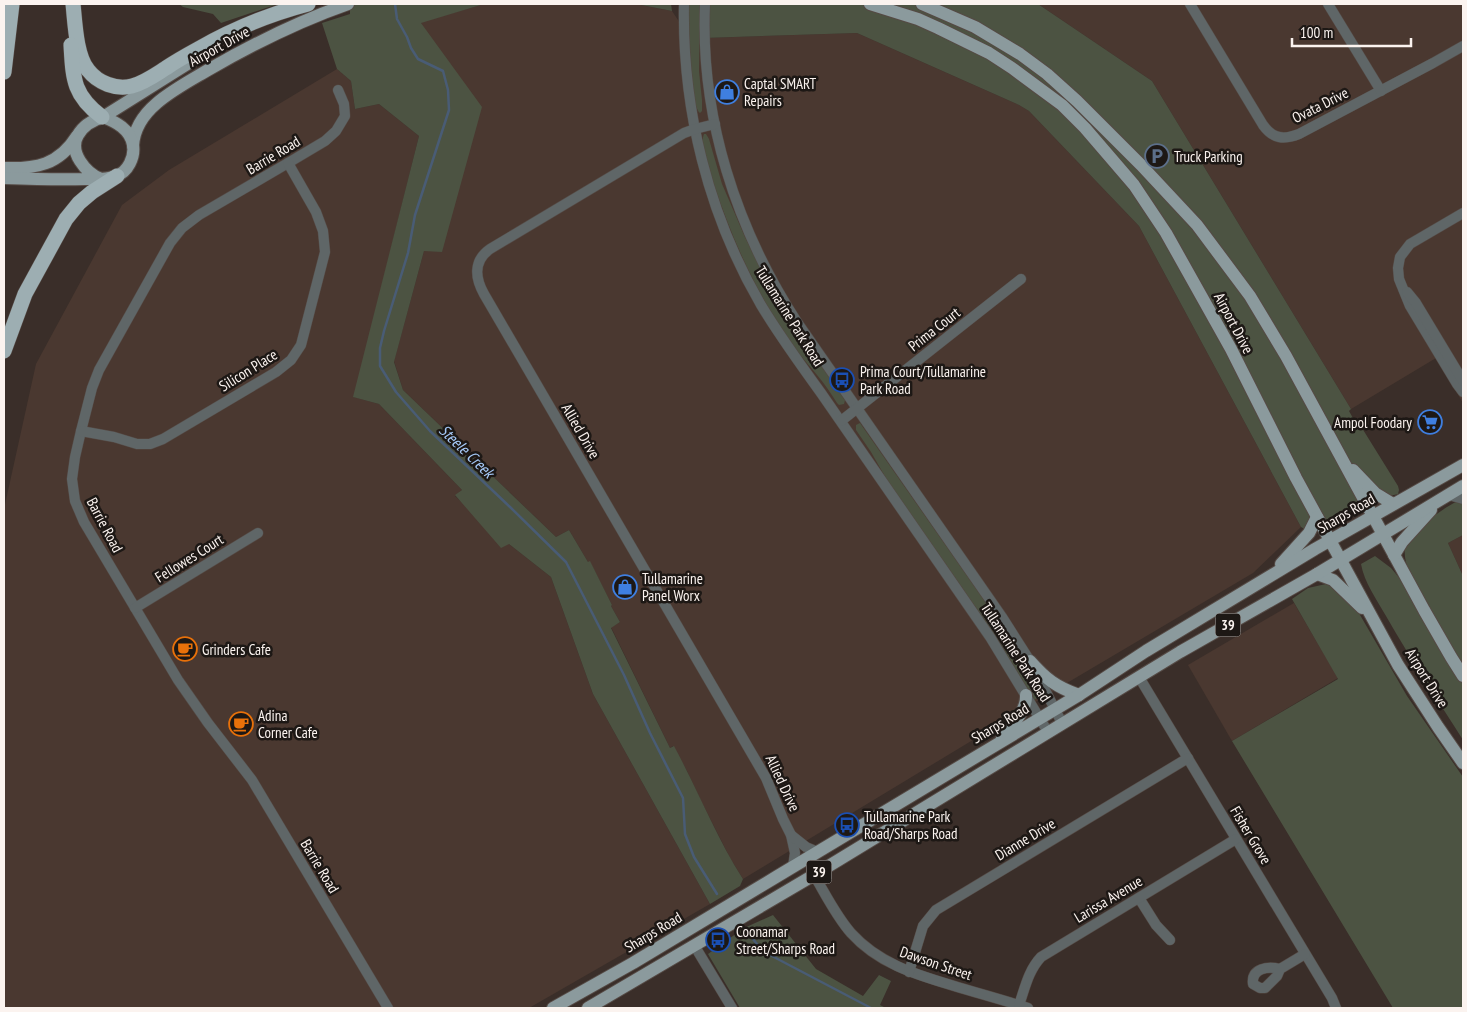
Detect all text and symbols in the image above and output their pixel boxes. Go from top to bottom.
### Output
scale bar [1292,15,1411,47]
street label: Airport Drive [185,22,253,70]
text: 100 m [1300,23,1333,42]
place label: Captal SMART Repairs [744,74,817,110]
shop icon: Captal SMART Repairs [714,79,740,105]
street label: Ovata Drive [1289,83,1351,127]
street label: Barrie Road [243,132,303,178]
parking icon: Truck Parking [1144,143,1170,169]
place label: Truck Parking [1174,147,1243,166]
street label: Tullamarine Park Road [752,262,828,370]
street label: Airport Drive [1210,289,1258,357]
street label: Prima Court [904,303,964,355]
street label: Silicon Place [215,345,281,395]
place label: Prima Court/Tullamarine Park Road [860,362,986,398]
bus stop icon: Prima Court/Tullamarine Park Road [829,367,855,393]
street label: Allied Drive [558,400,604,462]
supermarket icon: Ampol Foodary [1417,409,1443,435]
place label: Ampol Foodary [1334,413,1412,432]
water label: Steele Creek [435,420,500,483]
street label: Sharps Road [1314,489,1378,537]
street label: Barrie Road [83,494,127,556]
street label: Fellowes Court [151,530,227,586]
place label: Tullamarine Panel Worx [642,569,703,605]
shop icon: Tullamarine Panel Worx [612,574,638,600]
street label: Tullamarine Park Road [977,599,1055,705]
road number: 39 [1216,614,1240,636]
cafe icon: Grinders Cafe [172,636,198,662]
place label: Grinders Cafe [202,640,271,659]
street label: Airport Drive [1401,645,1453,711]
street label: Sharps Road [968,699,1032,747]
place label: Adina Corner Cafe [258,706,318,742]
cafe icon: Adina Corner Cafe [228,711,254,737]
street label: Allied Drive [762,752,804,814]
street label: Fisher Grove [1226,802,1276,868]
place label: Tullamarine Park Road/Sharps Road [864,807,958,843]
bus stop icon: Tullamarine Park Road/Sharps Road [834,812,860,838]
street label: Dianne Drive [991,814,1059,864]
street label: Barrie Road [297,836,343,896]
road number: 39 [806,860,832,884]
street label: Larissa Avenue [1070,871,1146,927]
street label: Sharps Road [621,908,685,956]
place label: Coonamar Street/Sharps Road [736,922,835,958]
bus stop icon: Coonamar Street/Sharps Road [705,927,731,953]
street label: Dawson Street [897,942,975,984]

